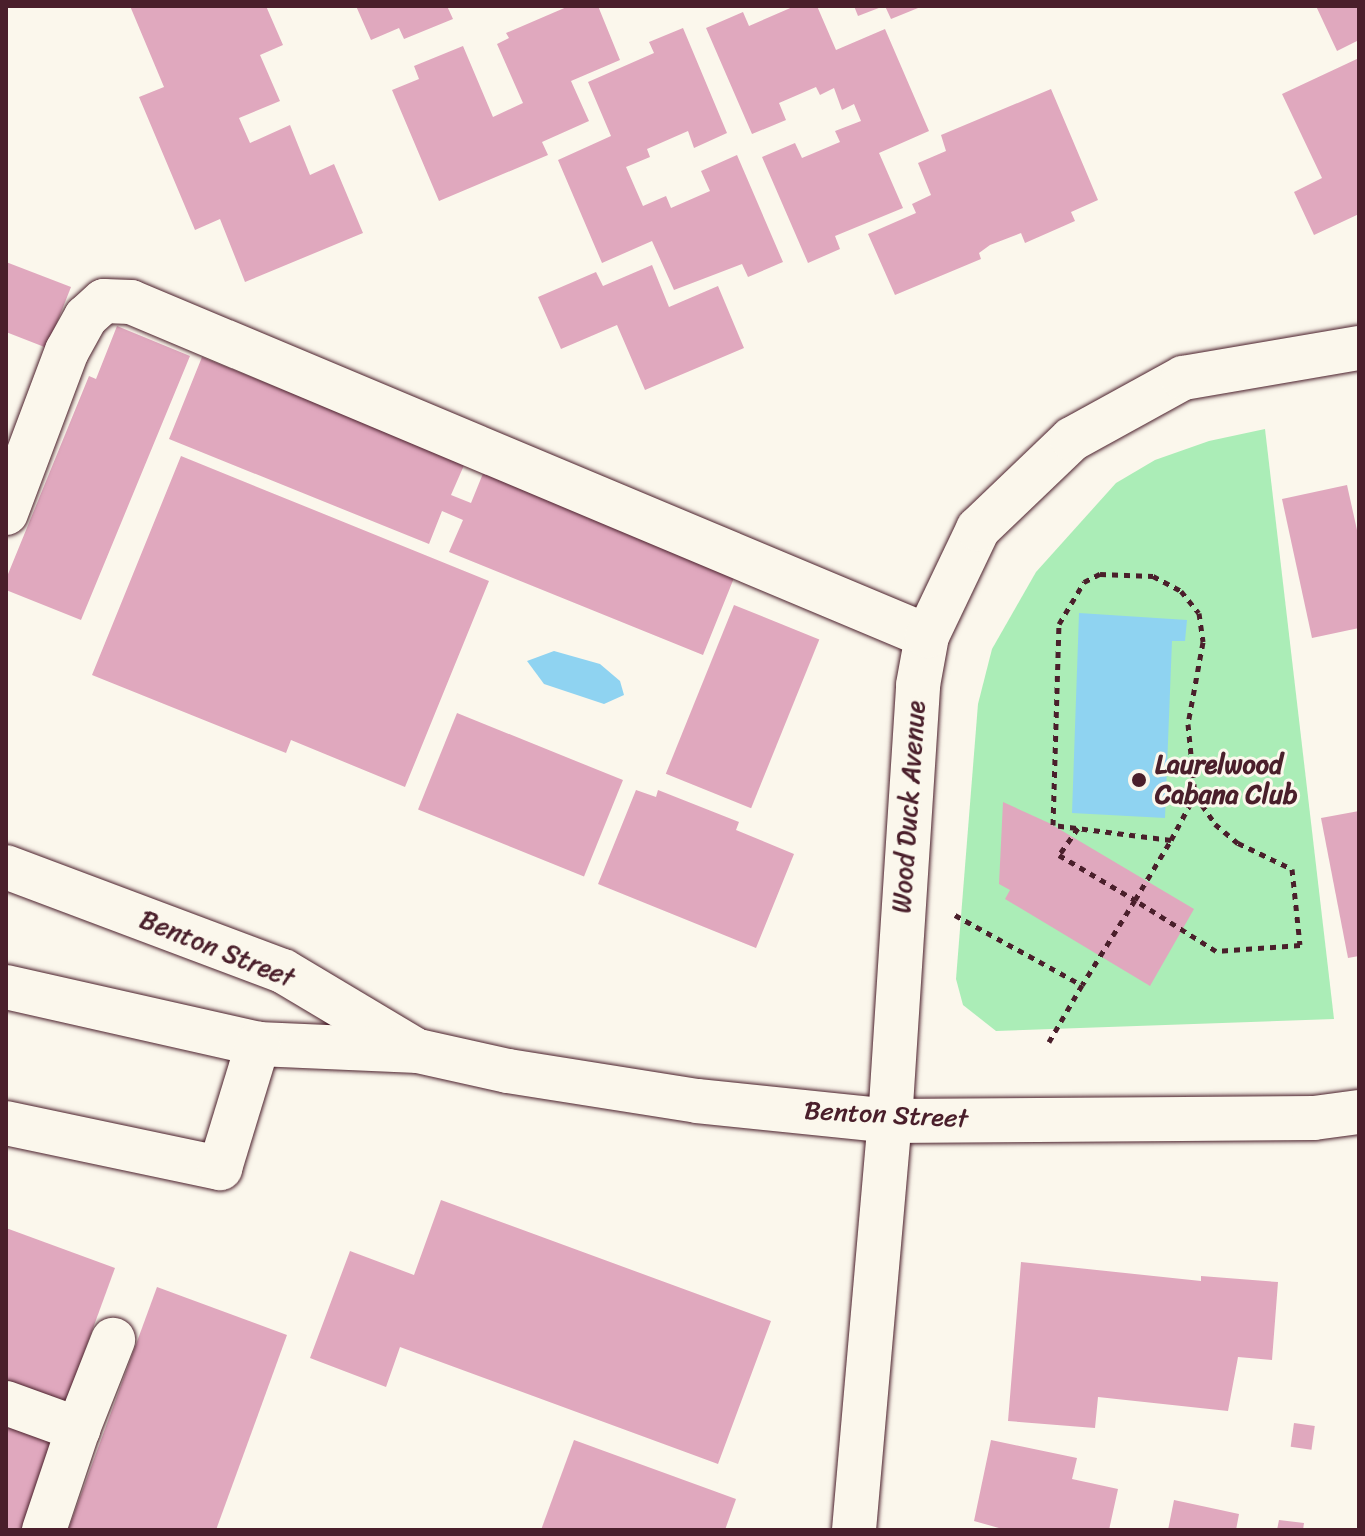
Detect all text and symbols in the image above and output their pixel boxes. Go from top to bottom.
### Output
street label: Wood Duck Avenue [886,700,932,914]
place label: Laurelwood Cabana Club [1155,749,1297,810]
marker: Laurelwood Cabana Club [1130,771,1148,789]
street label: Benton Street [135,904,299,994]
street label: Benton Street [803,1095,969,1135]

